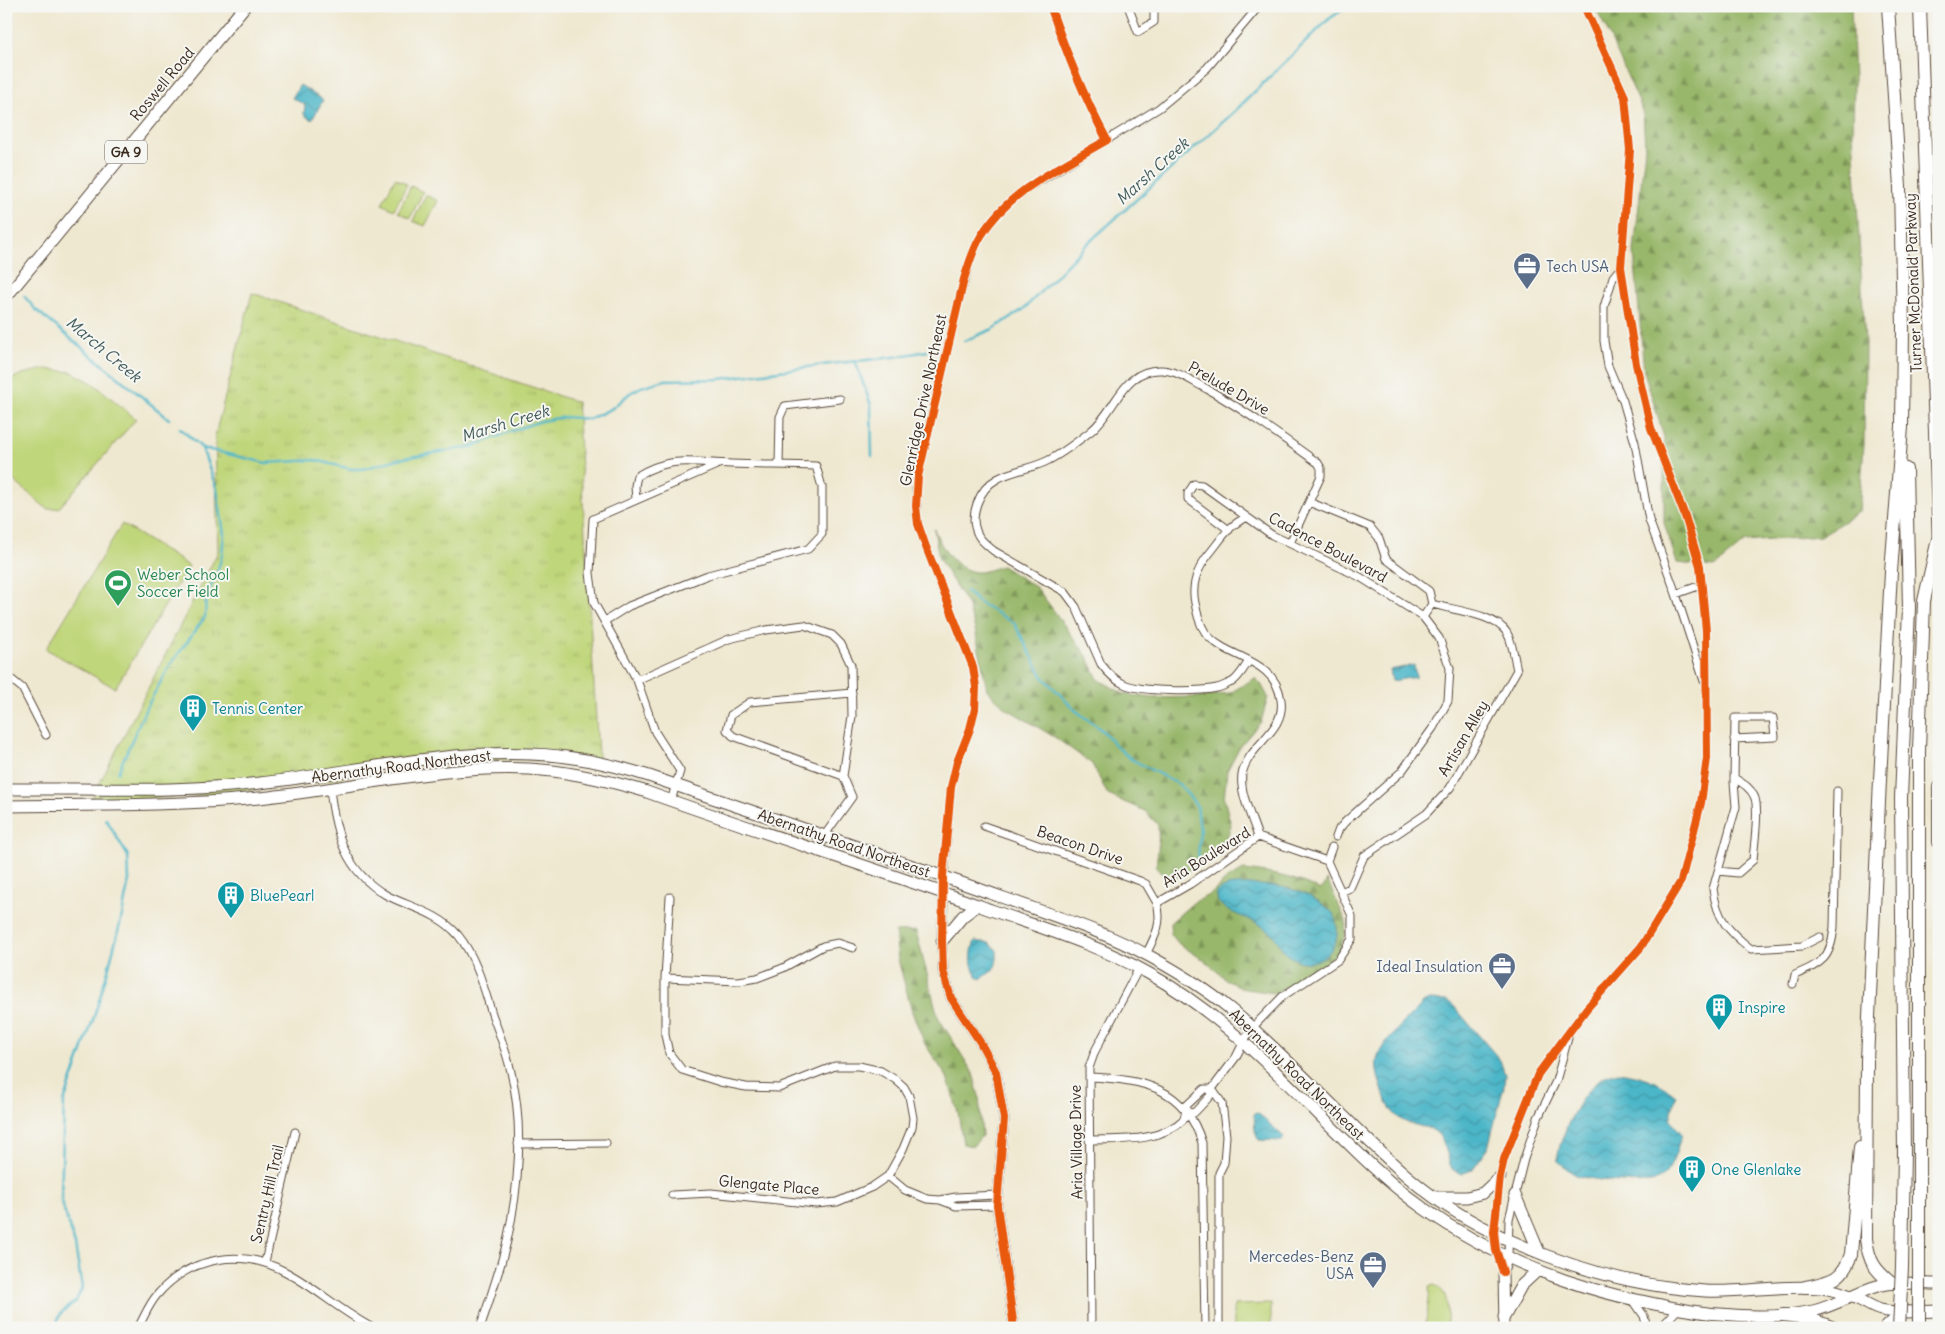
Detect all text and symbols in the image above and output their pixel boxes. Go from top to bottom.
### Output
street label: Roswell Road [126,43,198,125]
water label: Marsh Creek [1112,132,1194,209]
road number: GA 9 [105,140,147,163]
street label: Turner McDonald Parkway [1900,193,1926,373]
office icon: Tech USA [1512,251,1542,290]
place label: Tech USA [1546,257,1609,276]
water label: March Creek [63,312,147,387]
street label: Glenridge Drive Northeast [895,312,951,488]
street label: Prelude Drive [1185,357,1273,419]
water label: Marsh Creek [459,400,553,446]
street label: Cadence Boulevard [1265,508,1391,586]
place label: Weber School Soccer Field [137,565,229,601]
sports icon: Weber School Soccer Field [103,568,133,607]
building icon: Tennis Center [178,693,208,732]
street label: Artisan Alley [1434,697,1492,779]
place label: Tennis Center [212,699,303,718]
street label: Abernathy Road Northeast [310,746,492,786]
street label: Abernathy Road Northeast [755,805,933,881]
street label: Beacon Drive [1034,821,1126,869]
street label: Aria Boulevard [1158,822,1254,892]
building icon: BluePearl [216,880,246,919]
place label: BluePearl [250,886,314,905]
office icon: Ideal Insulation [1487,951,1517,990]
place label: Ideal Insulation [1376,957,1483,976]
building icon: Inspire [1704,992,1734,1031]
place label: Inspire [1738,998,1786,1017]
street label: Abernathy Road Northeast [1225,1004,1369,1144]
street label: Aria Village Drive [1066,1084,1086,1200]
street label: Sentry Hill Trail [246,1143,288,1245]
building icon: One Glenlake [1677,1154,1707,1193]
place label: One Glenlake [1711,1160,1801,1179]
street label: Glengate Place [718,1171,820,1199]
place label: Mercedes-Benz USA [1249,1247,1354,1283]
office icon: Mercedes-Benz USA [1358,1250,1388,1289]

